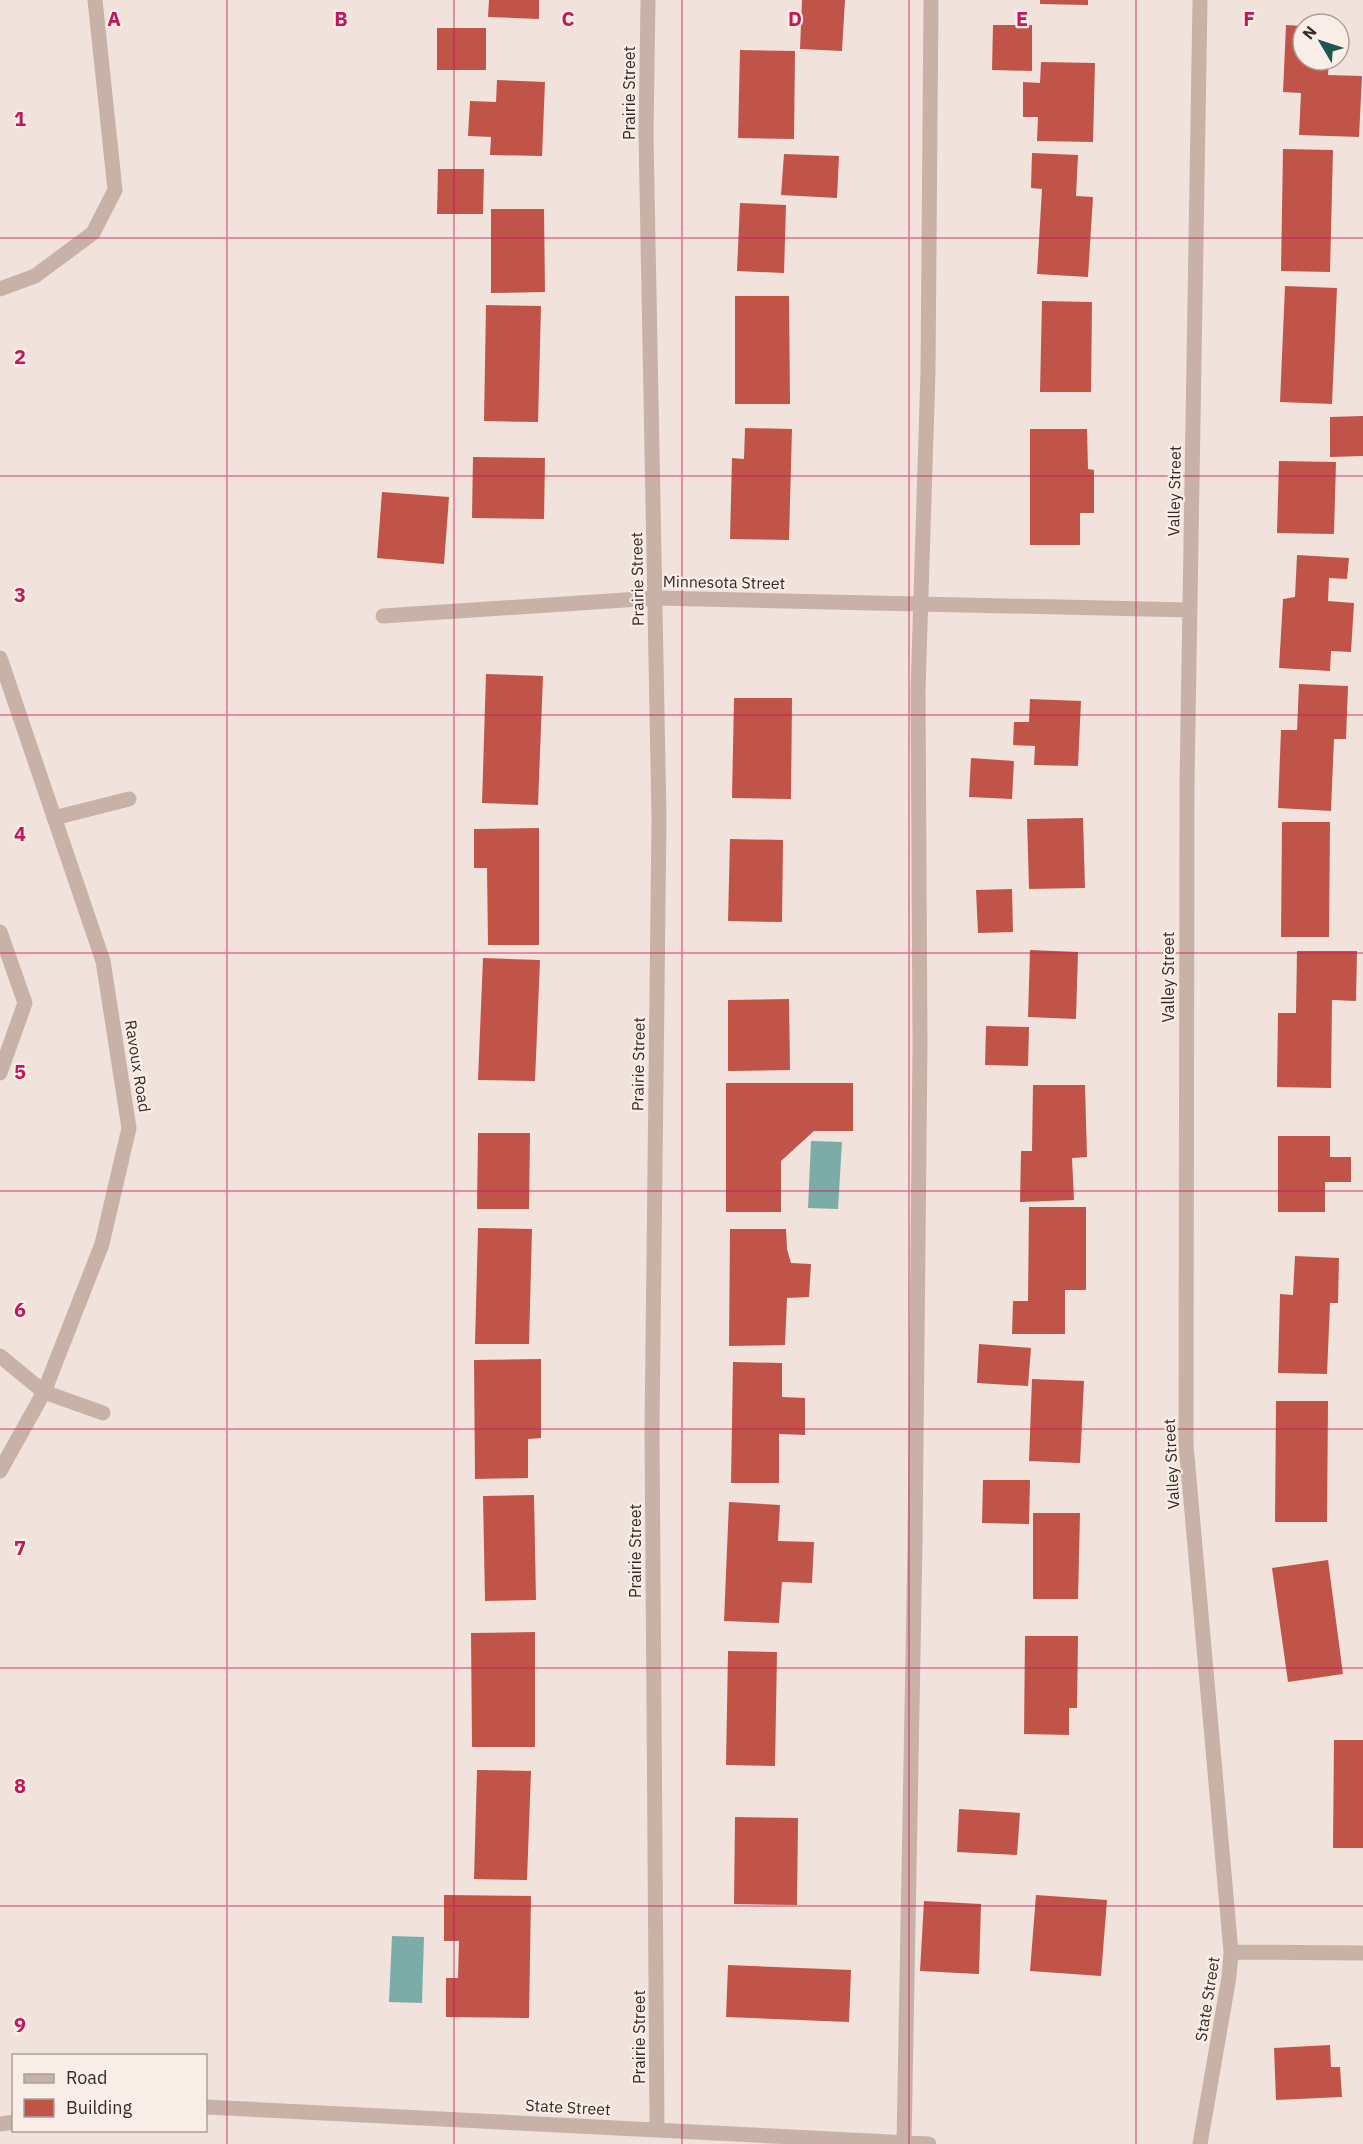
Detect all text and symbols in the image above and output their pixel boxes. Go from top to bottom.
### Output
text: A [107,5,121,32]
text: B [334,5,348,32]
text: C [561,5,575,32]
text: D [788,5,802,32]
text: E [1016,5,1028,32]
text: F [1243,5,1255,32]
north arrow [1291,12,1351,72]
text: N [1298,22,1321,43]
street label: Prairie Street [619,46,639,140]
text: 1 [14,105,26,132]
text: 2 [14,343,26,370]
street label: Valley Street [1163,445,1185,537]
street label: Prairie Street [626,532,648,626]
street label: Minnesota Street [663,571,785,593]
text: 3 [14,581,26,608]
text: 4 [14,820,26,847]
street label: Valley Street [1158,932,1178,1022]
street label: Prairie Street [627,1017,649,1111]
street label: Ravoux Road [121,1019,155,1113]
text: 5 [14,1058,26,1085]
text: 6 [14,1296,26,1323]
street label: Valley Street [1159,1418,1183,1510]
street label: Prairie Street [625,1504,645,1598]
text: 7 [14,1534,26,1561]
text: 8 [14,1772,26,1799]
street label: State Street [1190,1955,1224,2043]
street label: Prairie Street [629,1990,649,2084]
text: 9 [14,2011,26,2038]
legend [12,2054,207,2132]
text: Road [66,2066,107,2089]
street label: State Street [525,2095,611,2119]
text: Building [66,2096,133,2119]

